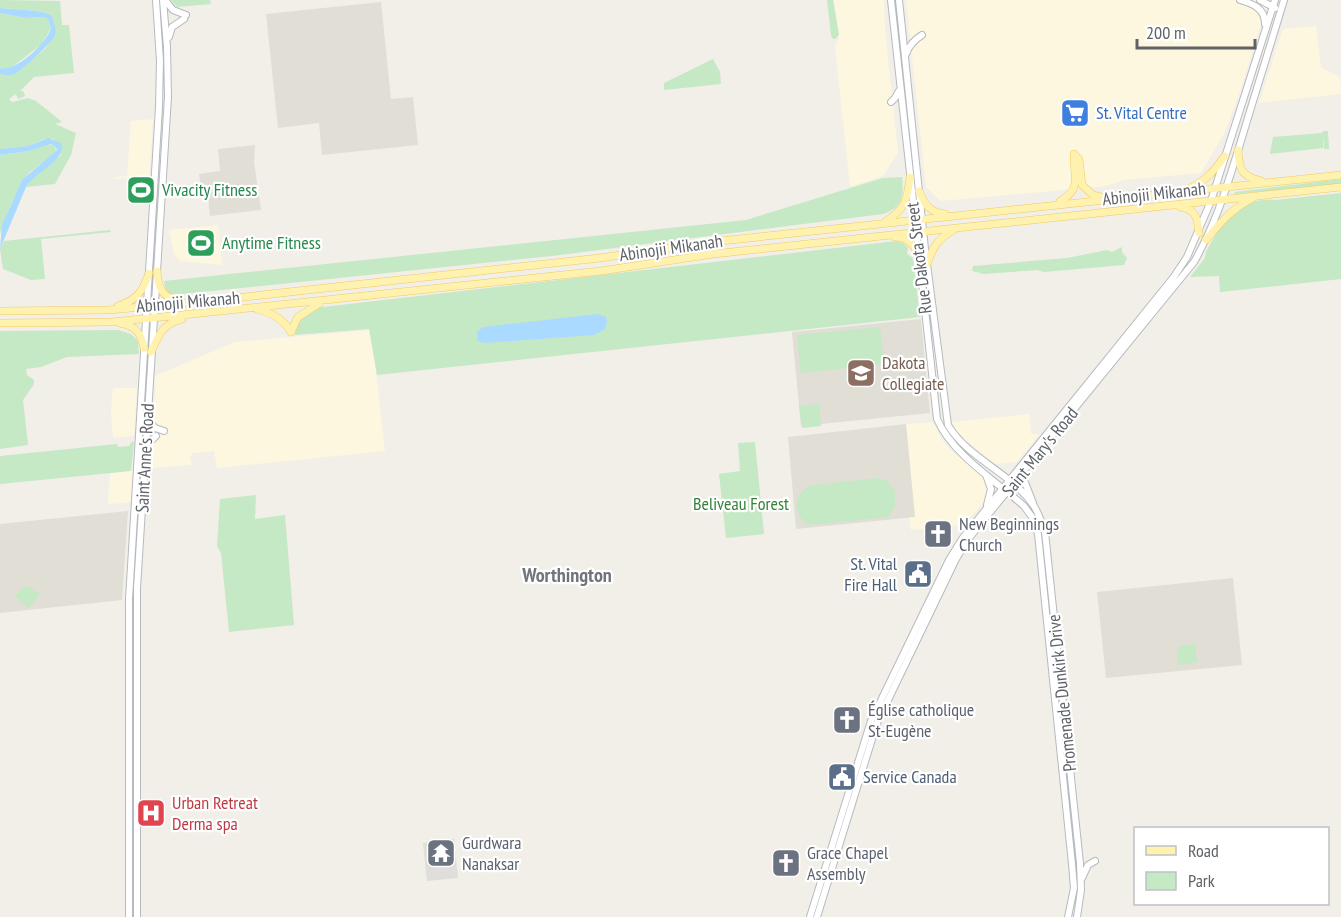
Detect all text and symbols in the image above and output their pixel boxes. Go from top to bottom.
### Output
scale bar [1137,12,1256,50]
text: 200 m [1146,21,1186,44]
supermarket icon: St. Vital Centre [1059,97,1091,129]
place label: St. Vital Centre [1096,101,1187,124]
sports icon: Vivacity Fitness [125,174,157,206]
street label: Abinojii Mikanah [1101,177,1207,210]
place label: Vivacity Fitness [161,178,257,201]
street label: Rue Dakota Street [900,201,937,315]
sports icon: Anytime Fitness [185,227,217,259]
street label: Abinojii Mikanah [618,229,724,266]
place label: Anytime Fitness [222,231,321,254]
street label: Abinojii Mikanah [135,286,241,317]
place label: Dakota Collegiate [882,351,944,395]
school or university icon: Dakota Collegiate [845,357,877,389]
street label: Saint Mary's Road [996,402,1083,501]
street label: Saint Anne's Road [130,403,159,513]
park label: Beliveau Forest [693,492,789,515]
place label: New Beginnings Church [959,512,1059,556]
church icon: New Beginnings Church [922,518,954,550]
place label: St. Vital Fire Hall [844,552,898,596]
public building icon: St. Vital Fire Hall [902,558,934,590]
district label: Worthington [521,562,612,588]
street label: Promenade Dunkirk Drive [1042,613,1081,773]
place label: Église catholique St-Eugène [868,698,974,742]
church icon: Église catholique St-Eugène [831,704,863,736]
public building icon: Service Canada [826,761,858,793]
place label: Service Canada [863,765,957,788]
place label: Urban Retreat Derma spa [172,791,258,835]
hospital icon: Urban Retreat Derma spa [135,797,167,829]
legend [1134,827,1329,905]
place label: Gurdwara Nanaksar [462,831,521,875]
temple icon: Gurdwara Nanaksar [425,837,457,869]
text: Road [1188,839,1219,862]
place label: Grace Chapel Assembly [807,841,889,885]
church icon: Grace Chapel Assembly [770,847,802,879]
text: Park [1188,869,1215,892]

